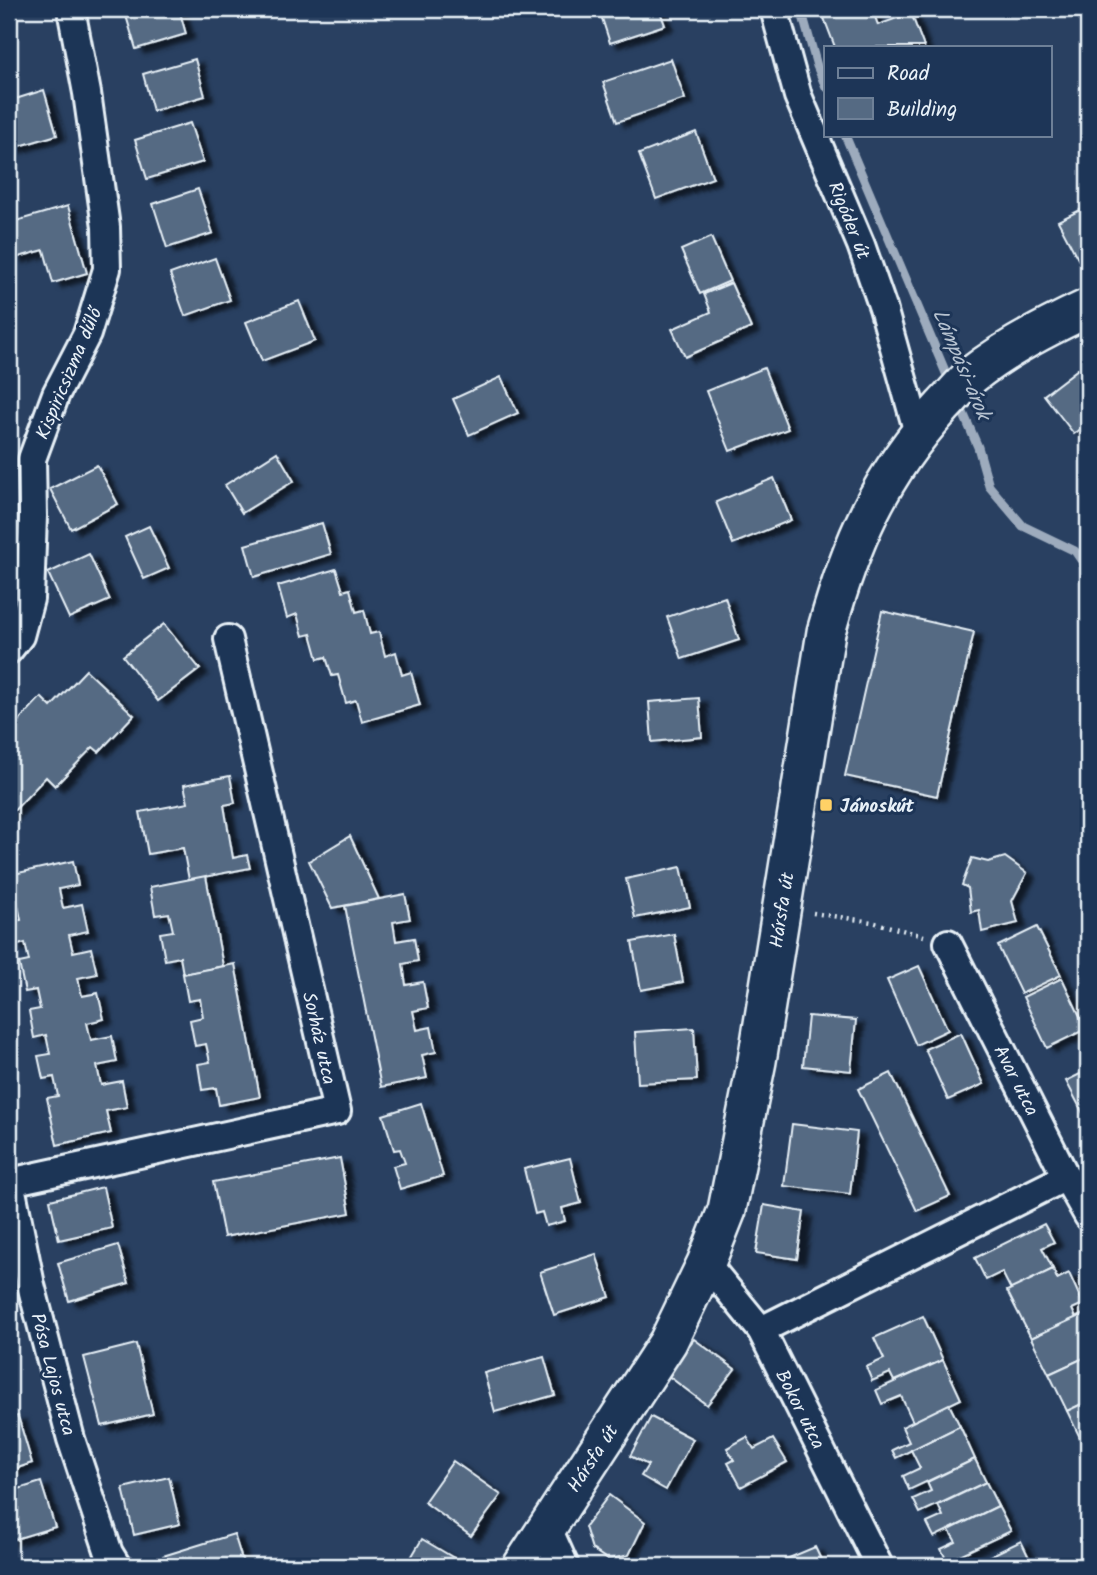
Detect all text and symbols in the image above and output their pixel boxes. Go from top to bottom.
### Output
legend [824,46,1052,136]
text: Road [887,58,930,91]
text: Building [887,94,957,127]
street label: Rigóder út [819,177,878,265]
street label: Kispiricsizma dűlő [28,302,112,445]
water label: Lámpási-árok [922,304,1000,428]
place label: Jánoskút [840,792,915,822]
marker: Jánoskút [818,797,834,813]
street label: Hársfa út [762,870,804,950]
street label: Sorház utca [293,989,343,1088]
street label: Avar utca [985,1040,1046,1122]
street label: Pósa Lajos utca [21,1310,83,1439]
street label: Bokor utca [766,1365,832,1455]
street label: Hársfa út [560,1418,627,1499]

